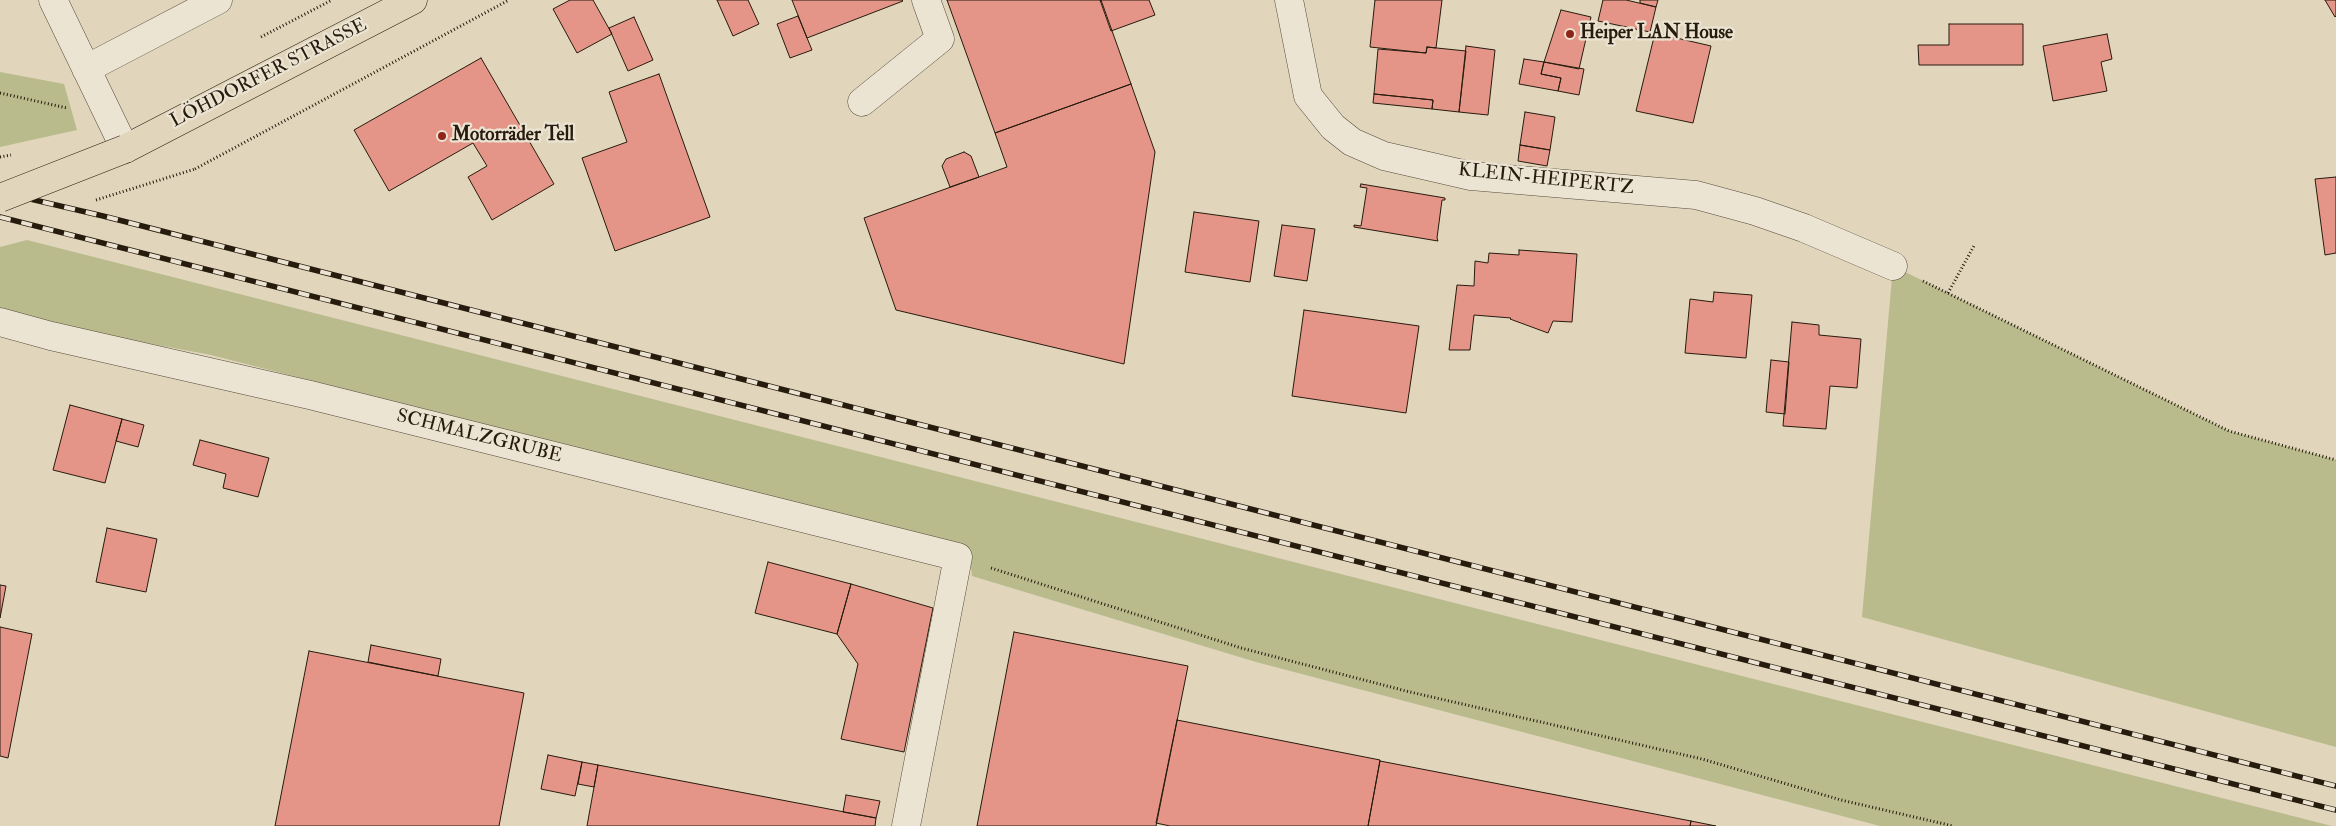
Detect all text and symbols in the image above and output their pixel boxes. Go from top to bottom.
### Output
street label: LÖHDORFER STRASSE [167,15,371,133]
place label: Heiper LAN House [1580,23,1733,45]
marker: Heiper LAN House [1564,28,1576,40]
place label: Motorräder Tell [452,125,574,147]
marker: Motorräder Tell [436,130,448,142]
street label: KLEIN-HEIPERTZ [1457,159,1635,201]
street label: SCHMALZGRUBE [394,405,564,469]

